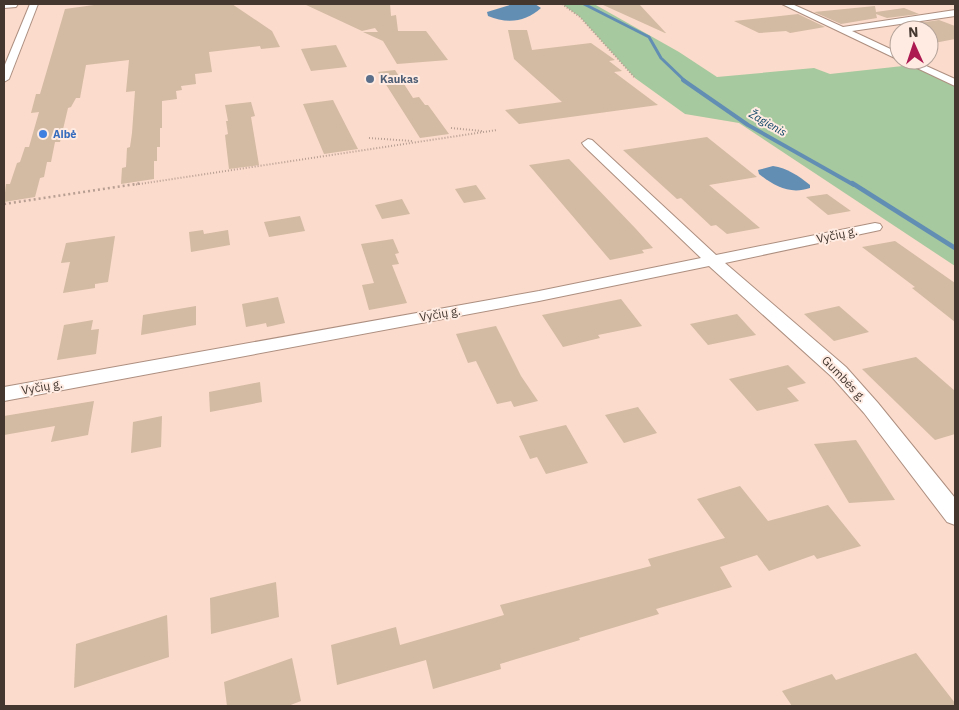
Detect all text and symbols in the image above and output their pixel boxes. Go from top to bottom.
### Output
north arrow [889,20,939,70]
text: N [908,23,919,41]
place label: Kaukas [380,72,419,86]
marker: Kaukas [364,73,376,85]
water label: Žagienis [746,106,789,139]
place label: Aibė [53,127,77,141]
marker: Aibė [37,128,49,140]
street label: Vyčių g. [815,223,859,246]
street label: Vyčių g. [418,303,462,325]
street label: Gumbės g. [819,353,870,405]
street label: Vyčių g. [20,376,64,398]

